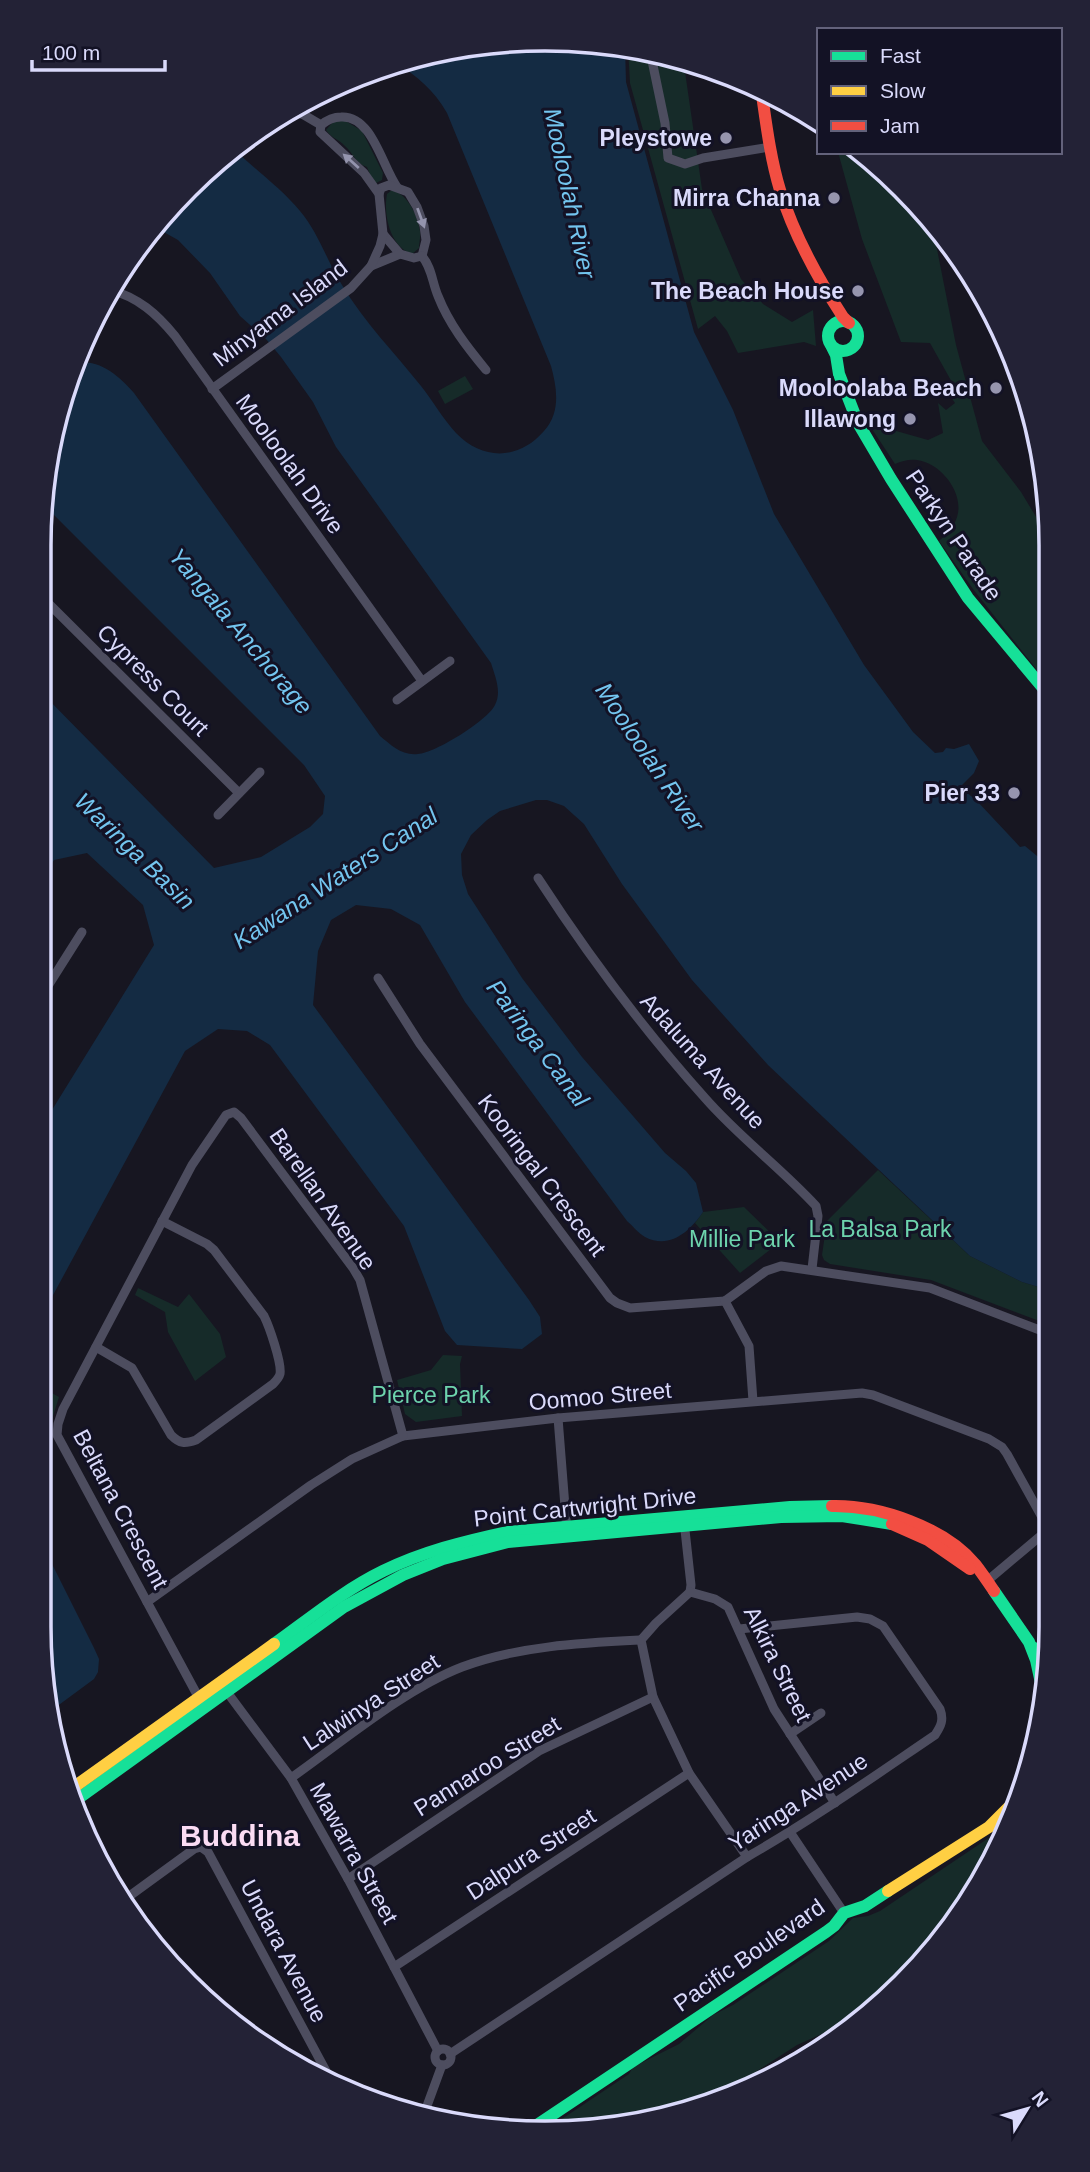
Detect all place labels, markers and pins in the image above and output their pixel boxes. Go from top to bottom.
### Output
place label: Pleystowe [600,125,712,151]
marker: Pleystowe [718,130,734,146]
place label: Mirra Channa [673,185,820,211]
marker: Mirra Channa [826,190,842,206]
place label: The Beach House [651,278,844,304]
marker: The Beach House [850,283,866,299]
place label: Mooloolaba Beach [779,375,982,401]
marker: Mooloolaba Beach [988,380,1004,396]
place label: Illawong [804,406,896,432]
marker: Illawong [902,411,918,427]
place label: Pier 33 [925,780,1000,806]
marker: Pier 33 [1006,785,1022,801]

